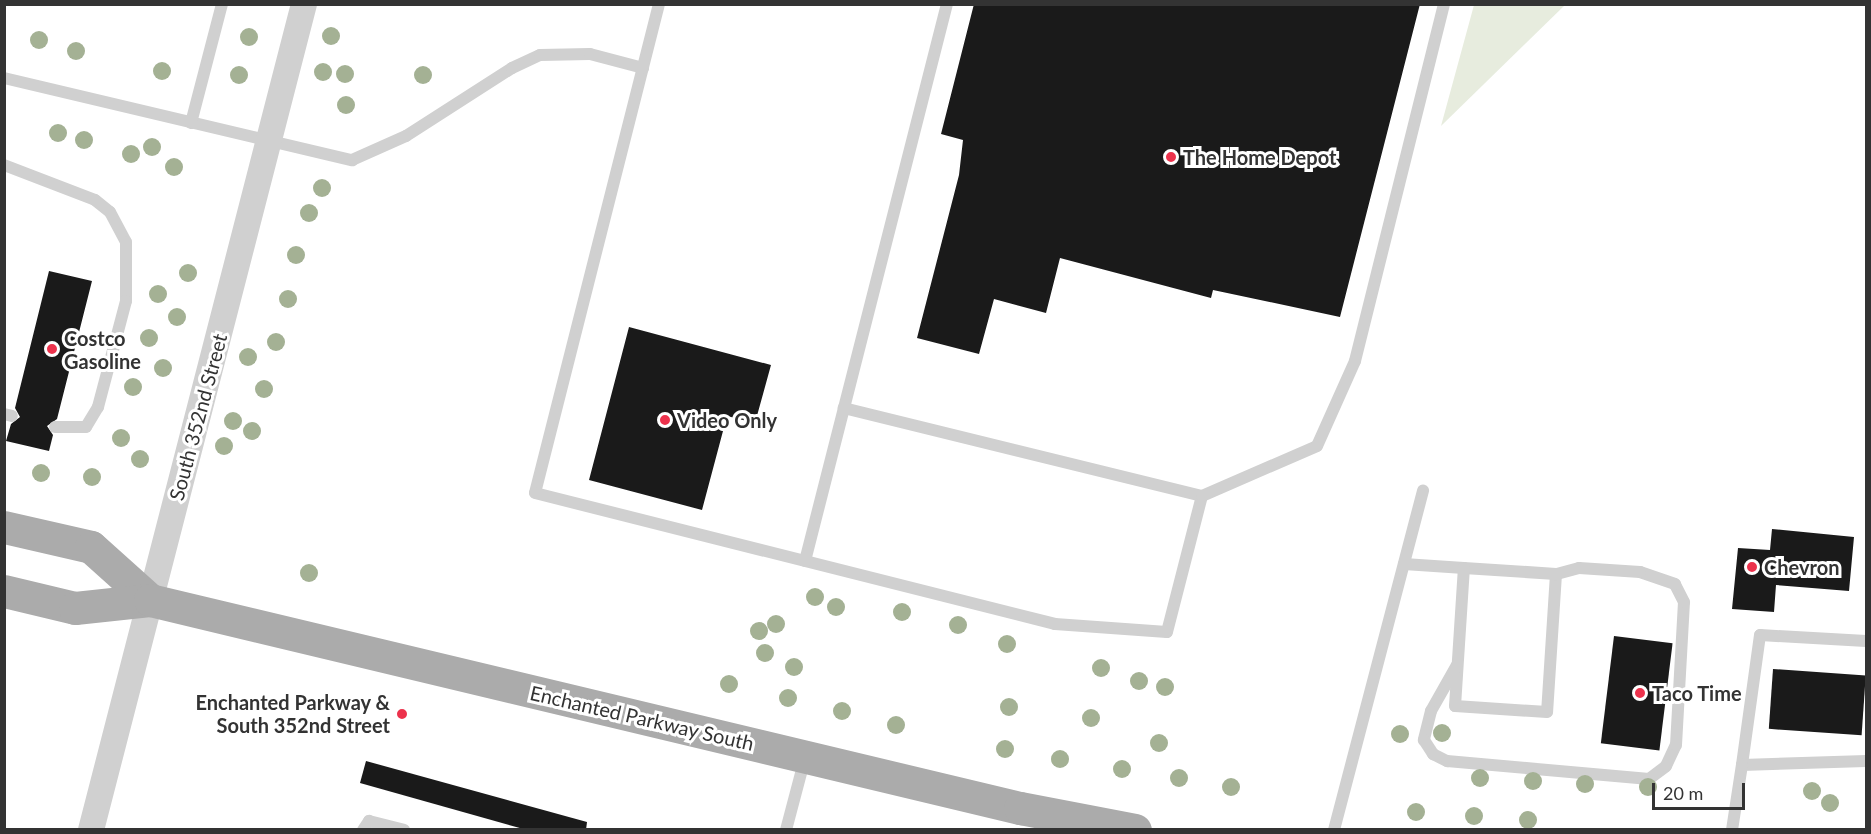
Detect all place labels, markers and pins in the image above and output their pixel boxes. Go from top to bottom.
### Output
place label: The Home Depot [1183,145,1336,169]
marker: The Home Depot [1164,150,1178,164]
place label: Costco Gasoline [64,326,141,373]
marker: Costco Gasoline [45,342,59,356]
place label: Video Only [677,408,777,432]
marker: Video Only [658,413,672,427]
place label: Chevron [1764,555,1839,579]
marker: Chevron [1745,560,1759,574]
place label: Taco Time [1652,681,1742,705]
marker: Taco Time [1633,686,1647,700]
place label: Enchanted Parkway & South 352nd Street [195,690,390,737]
marker: Enchanted Parkway & South 352nd Street [395,707,409,721]

